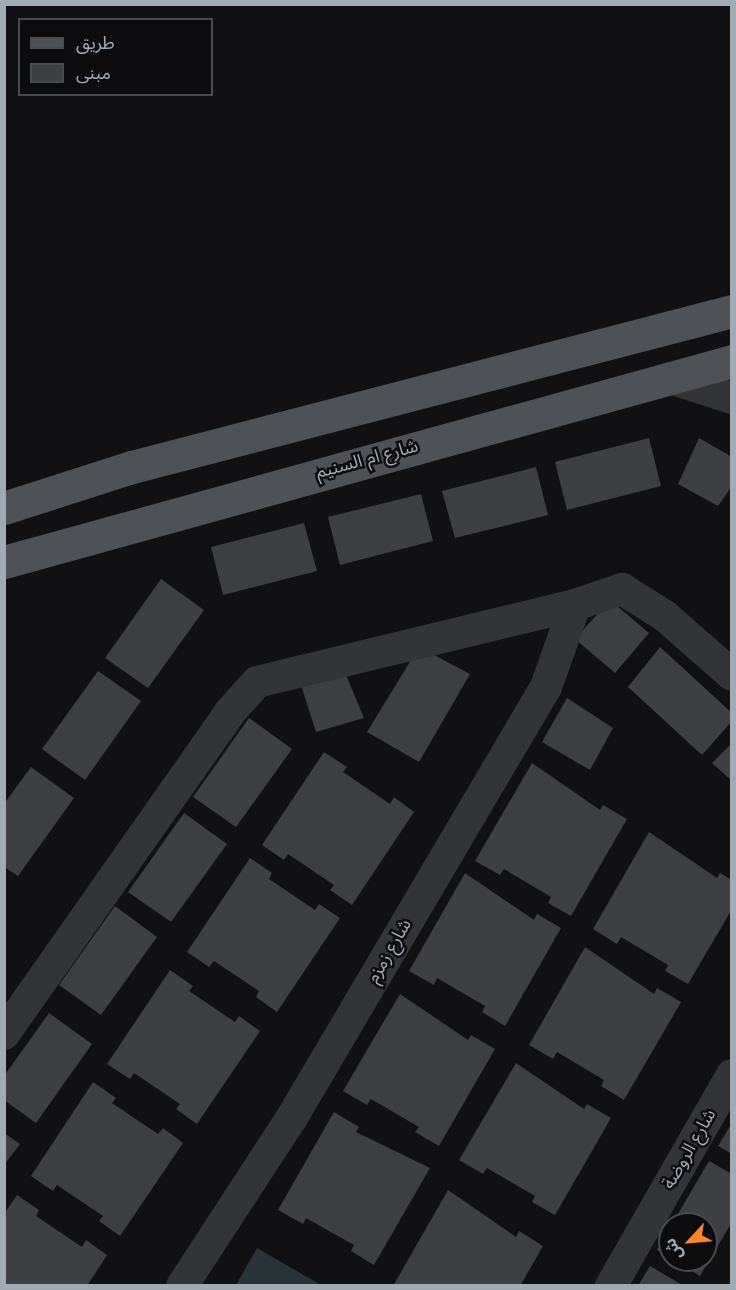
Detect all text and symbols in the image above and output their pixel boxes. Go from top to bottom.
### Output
legend [18,18,213,96]
text: طريق [76,32,115,54]
text: مبنى [76,62,111,84]
street label: شارع ام السنيم [314,435,420,483]
street label: شارع زمزم [362,915,416,987]
street label: شارع الروضة [657,1105,721,1193]
north arrow [658,1212,718,1272]
text: ش [660,1235,687,1263]

